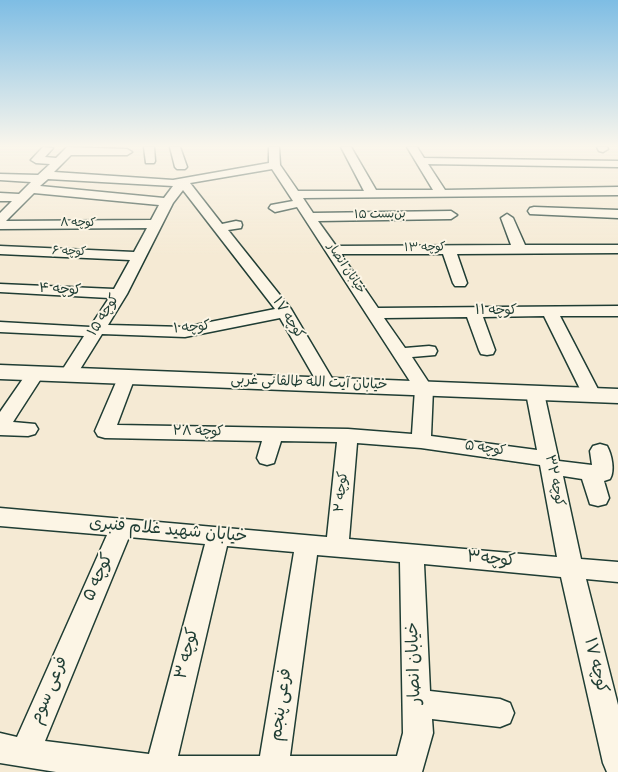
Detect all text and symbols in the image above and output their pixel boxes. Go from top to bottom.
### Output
street label: بن‌بست ۱۵ [354,208,406,224]
street label: کوچه ۸ [60,217,96,231]
street label: خیابان انصار [323,241,367,297]
street label: کوچه ۱۳ [404,241,446,257]
street label: کوچه ۶ [52,245,86,261]
street label: کوچه ۴ [38,282,82,300]
street label: کوچه ۱۵ [86,292,124,340]
street label: کوچه ۱۷ [267,295,307,343]
street label: کوچه ۱۱ [475,304,517,320]
street label: کوچه ۱ [173,319,211,339]
street label: خیابان آیت الله طالقانی غربی [230,373,388,395]
street label: کوچه ۲۸ [172,424,224,442]
street label: کوچه ۵ [463,439,507,461]
street label: کوچه ۳۲ [539,453,567,509]
street label: کوچه ۲ [332,471,354,513]
street label: خیابان شهید غلام قنبری [88,515,248,549]
street label: کوچه۳ [466,549,516,573]
street label: کوچه ۵ [80,551,120,605]
street label: خیابان انصار [404,622,428,704]
street label: کوچه ۳ [173,626,205,682]
street label: کوچه ۱۷ [577,636,611,696]
street label: فرعی سوم [28,654,74,728]
street label: فرعی پنجم [268,667,298,743]

